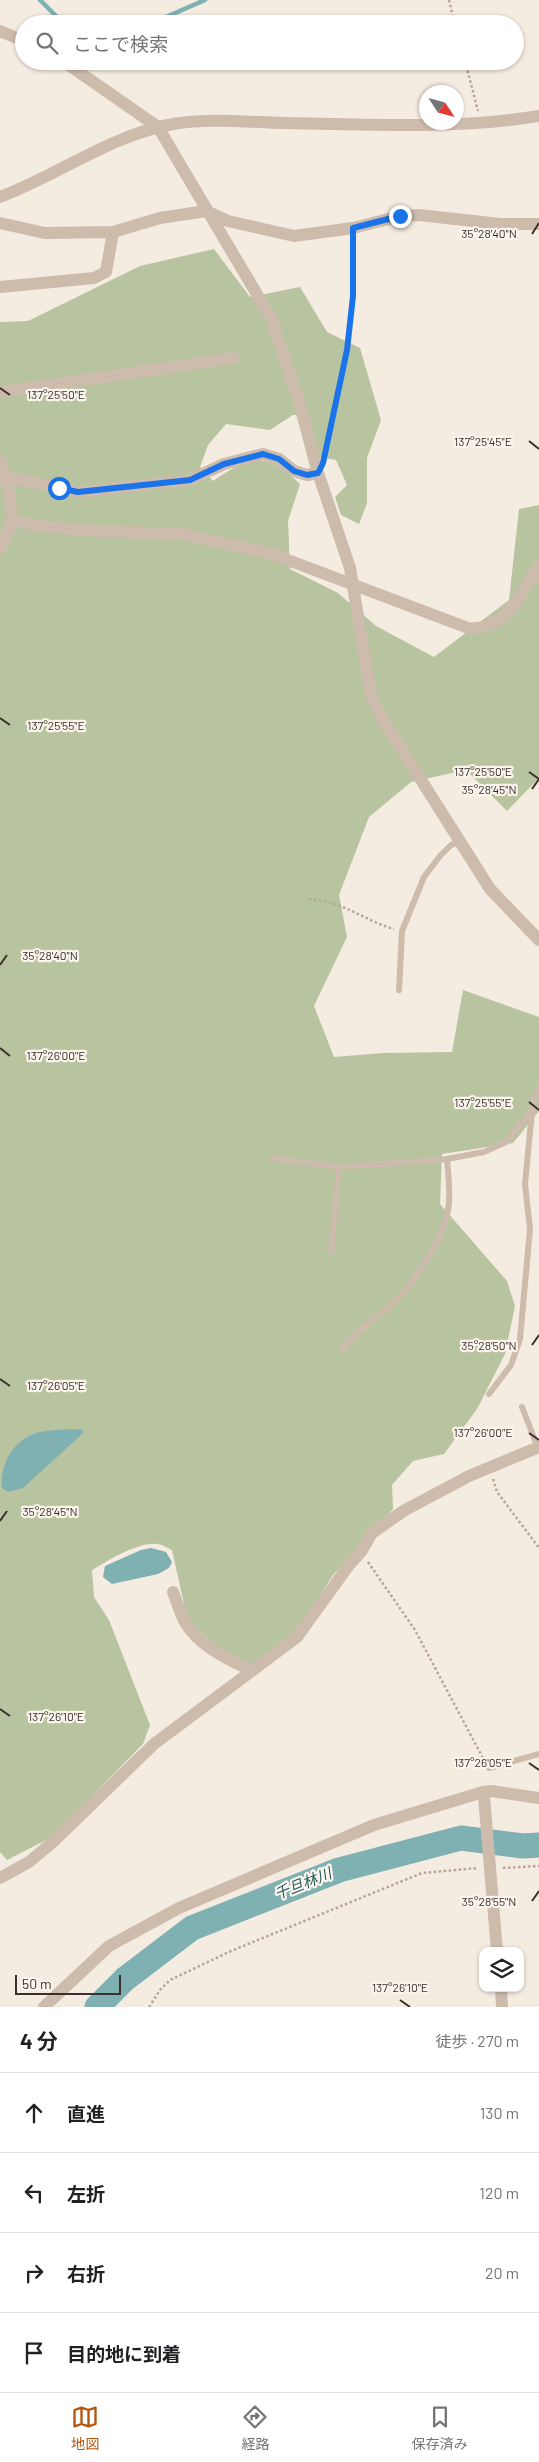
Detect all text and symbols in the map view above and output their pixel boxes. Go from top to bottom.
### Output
search box [15,15,524,70]
icon: search [33,29,61,57]
text: ここで検索 [73,32,168,55]
north arrow [419,85,464,130]
route end [389,205,412,228]
text: 35°28'40"N [461,226,517,240]
text: 137°25'50"E [27,387,85,401]
text: 137°25'45"E [454,434,512,448]
route start [48,477,71,500]
text: 137°25'55"E [27,718,85,732]
text: 137°25'50"E [454,764,512,778]
text: 35°28'45"N [461,782,517,796]
text: 35°28'40"N [22,948,78,962]
text: 137°26'00"E [27,1048,85,1062]
text: 137°25'55"E [454,1095,512,1109]
text: 35°28'50"N [461,1338,517,1352]
text: 137°26'05"E [27,1378,85,1392]
text: 137°26'00"E [454,1425,512,1439]
text: 35°28'45"N [22,1504,78,1518]
text: 137°26'10"E [28,1709,84,1723]
text: 137°26'05"E [454,1755,512,1769]
water label: 千旦林川 [271,1863,336,1903]
text: 35°28'55"N [462,1894,516,1908]
map controls [479,1947,524,1992]
button: layers [479,1947,524,1992]
scale bar [15,1972,121,1995]
text: 50 m [22,1975,51,1992]
text: 137°26'10"E [372,1980,428,1994]
text: 4 分 [20,2028,58,2053]
text: 徒歩 · 270 m [436,2031,519,2050]
icon: ahead [20,2099,48,2127]
text: 直進 [67,2102,105,2125]
text: 130 m [480,2103,519,2122]
icon: left [20,2179,48,2207]
text: 左折 [67,2182,105,2205]
text: 120 m [479,2183,519,2202]
icon: right [20,2259,48,2287]
text: 右折 [67,2262,105,2285]
text: 20 m [485,2263,519,2282]
icon: arrive [20,2339,48,2367]
text: 目的地に到着 [67,2342,181,2365]
tab: 地図 [71,2403,99,2453]
tab: 経路 [241,2403,269,2453]
tab: 保存済み [412,2403,468,2453]

